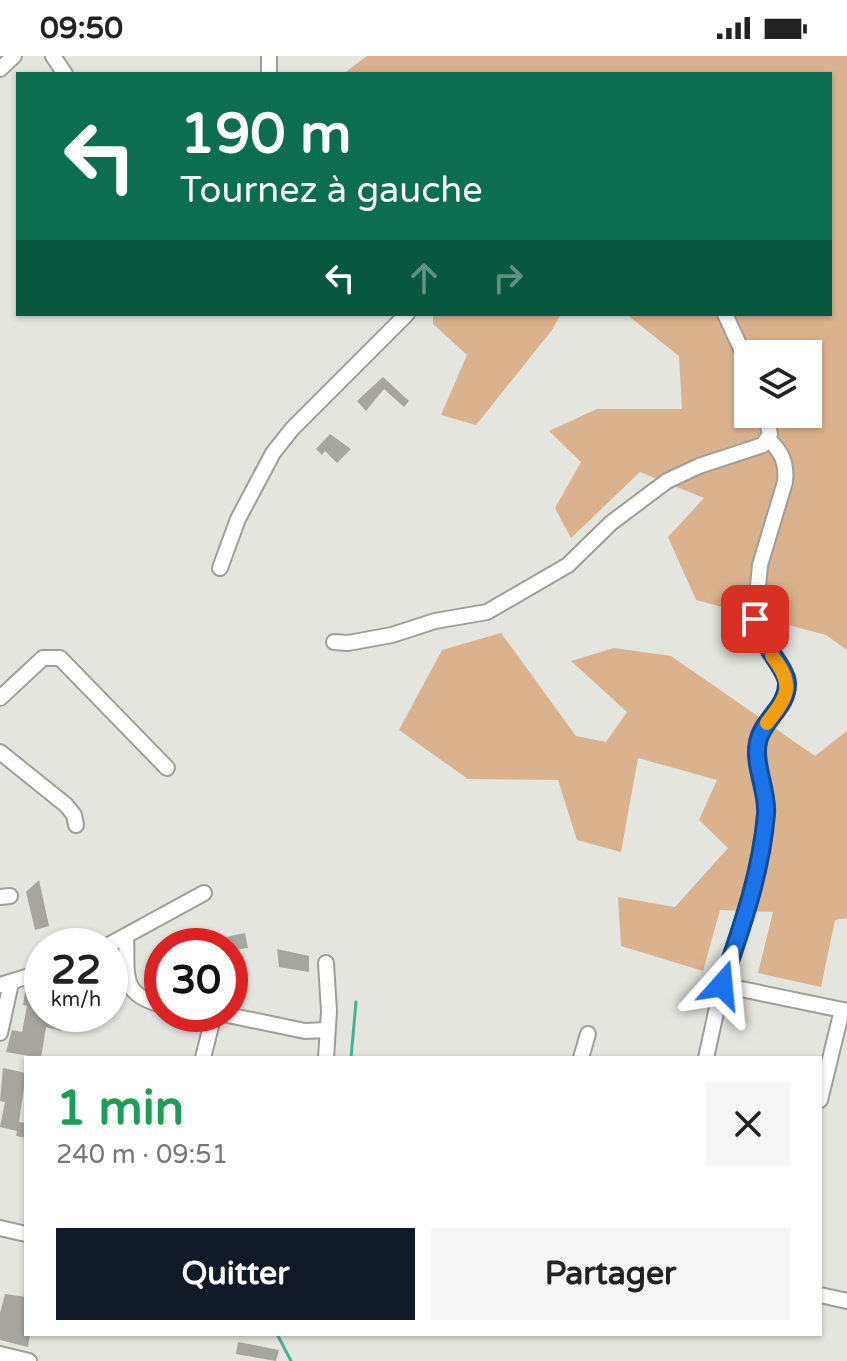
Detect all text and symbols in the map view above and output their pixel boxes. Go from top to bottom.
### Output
text: 09:50 [40,10,123,47]
text: 190 m [180,101,351,168]
icon: left [48,104,152,208]
text: Tournez à gauche [180,169,483,212]
icon: left [318,256,362,300]
icon: ahead [402,256,446,300]
icon: right [486,256,530,300]
map controls [734,340,822,428]
button: layers [734,340,822,428]
pin [721,585,789,653]
icon: arrive [733,597,777,641]
speed limit sign: 30 [144,928,248,1032]
position arrow [680,943,764,1027]
text: 22 [51,946,101,994]
text: km/h [51,988,101,1012]
text: 1 min [56,1080,184,1138]
button: close [706,1082,790,1166]
text: 240 m · 09:51 [56,1139,228,1170]
button: Quitter [56,1228,415,1320]
button: Partager [431,1228,790,1320]

